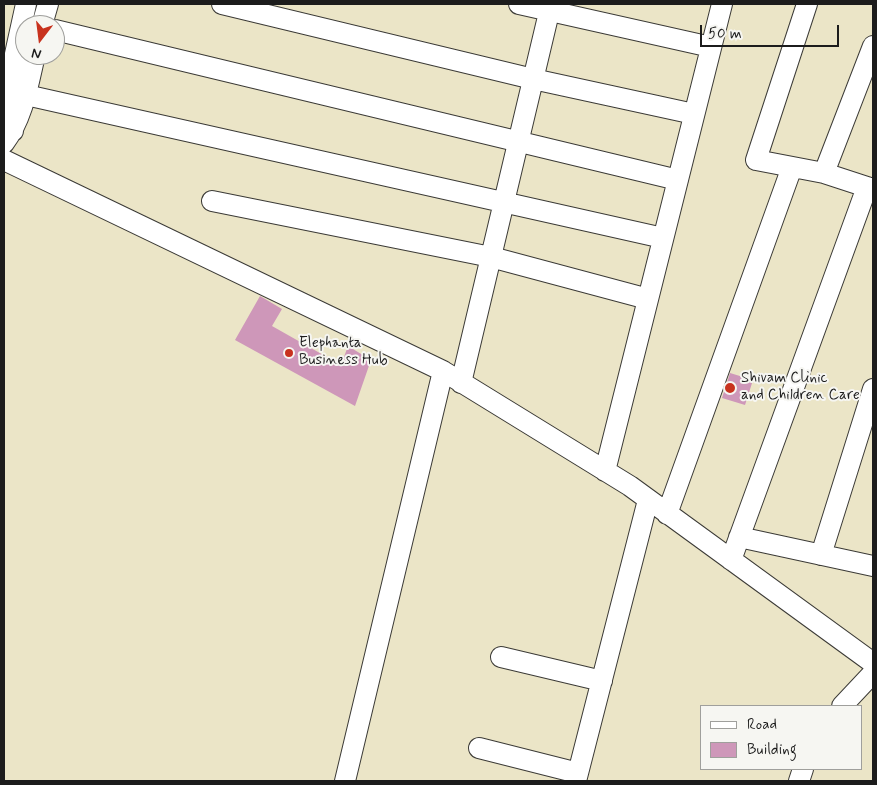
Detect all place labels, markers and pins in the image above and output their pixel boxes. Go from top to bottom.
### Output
place label: Elephanta Business Hub [299,335,388,370]
marker: Elephanta Business Hub [283,347,295,359]
place label: Shivam Clinic and Children Care [741,370,860,405]
marker: Shivam Clinic and Children Care [723,381,737,395]

